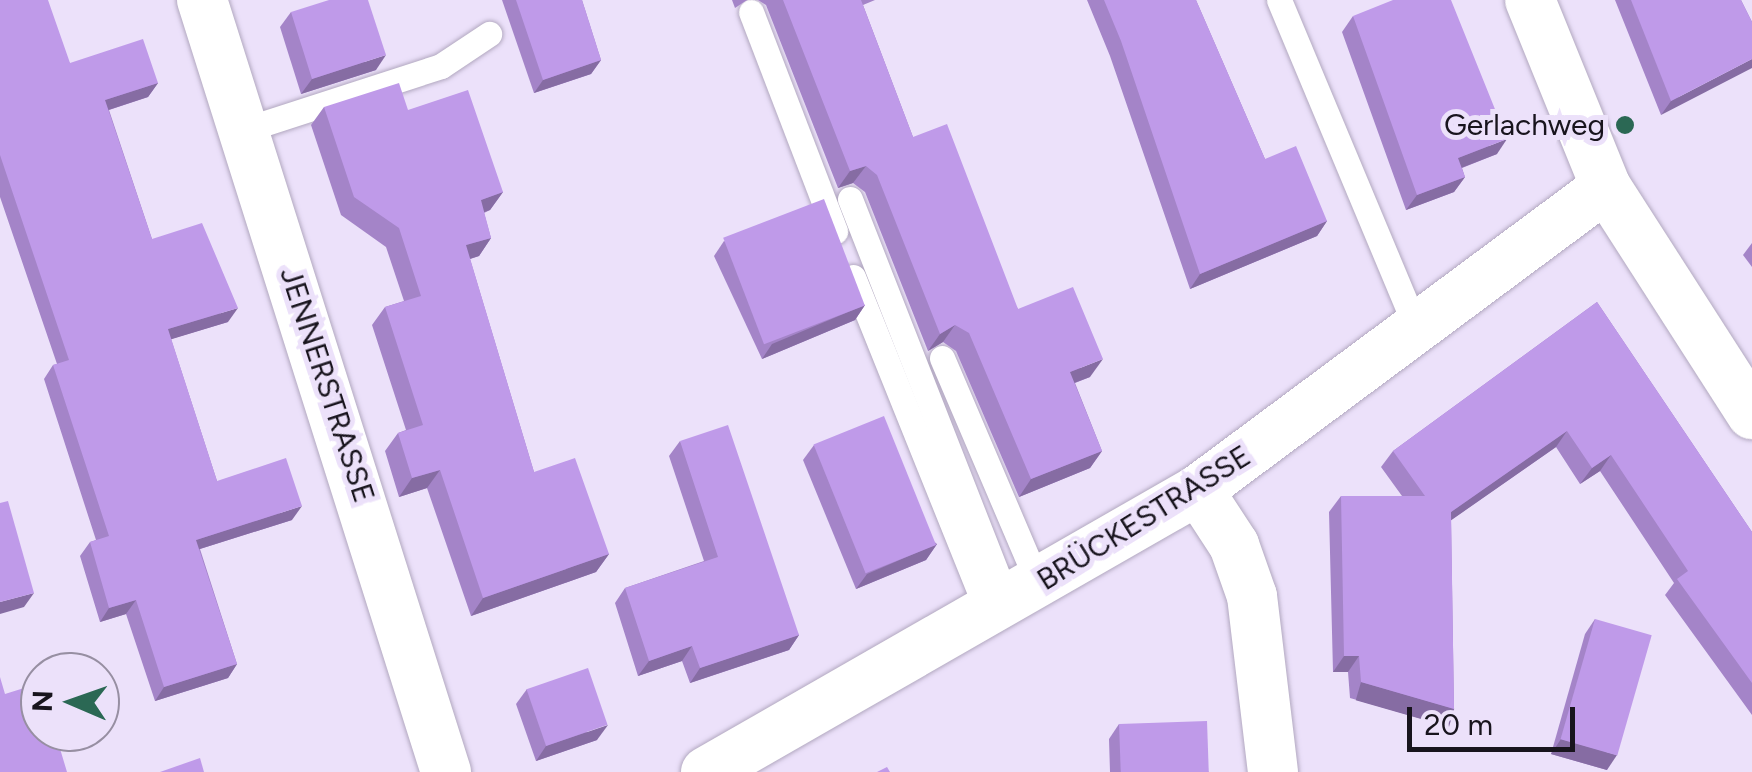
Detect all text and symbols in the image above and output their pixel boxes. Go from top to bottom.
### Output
place label: Gerlachweg [1444,107,1605,143]
marker: Gerlachweg [1614,114,1636,136]
street label: JENNERSTRASSE [272,263,382,507]
street label: BRÜCKESTRASSE [1031,438,1257,598]
north arrow [20,652,120,752]
scale bar [1412,687,1580,749]
text: N [25,690,59,712]
text: 20 m [1424,706,1493,743]

